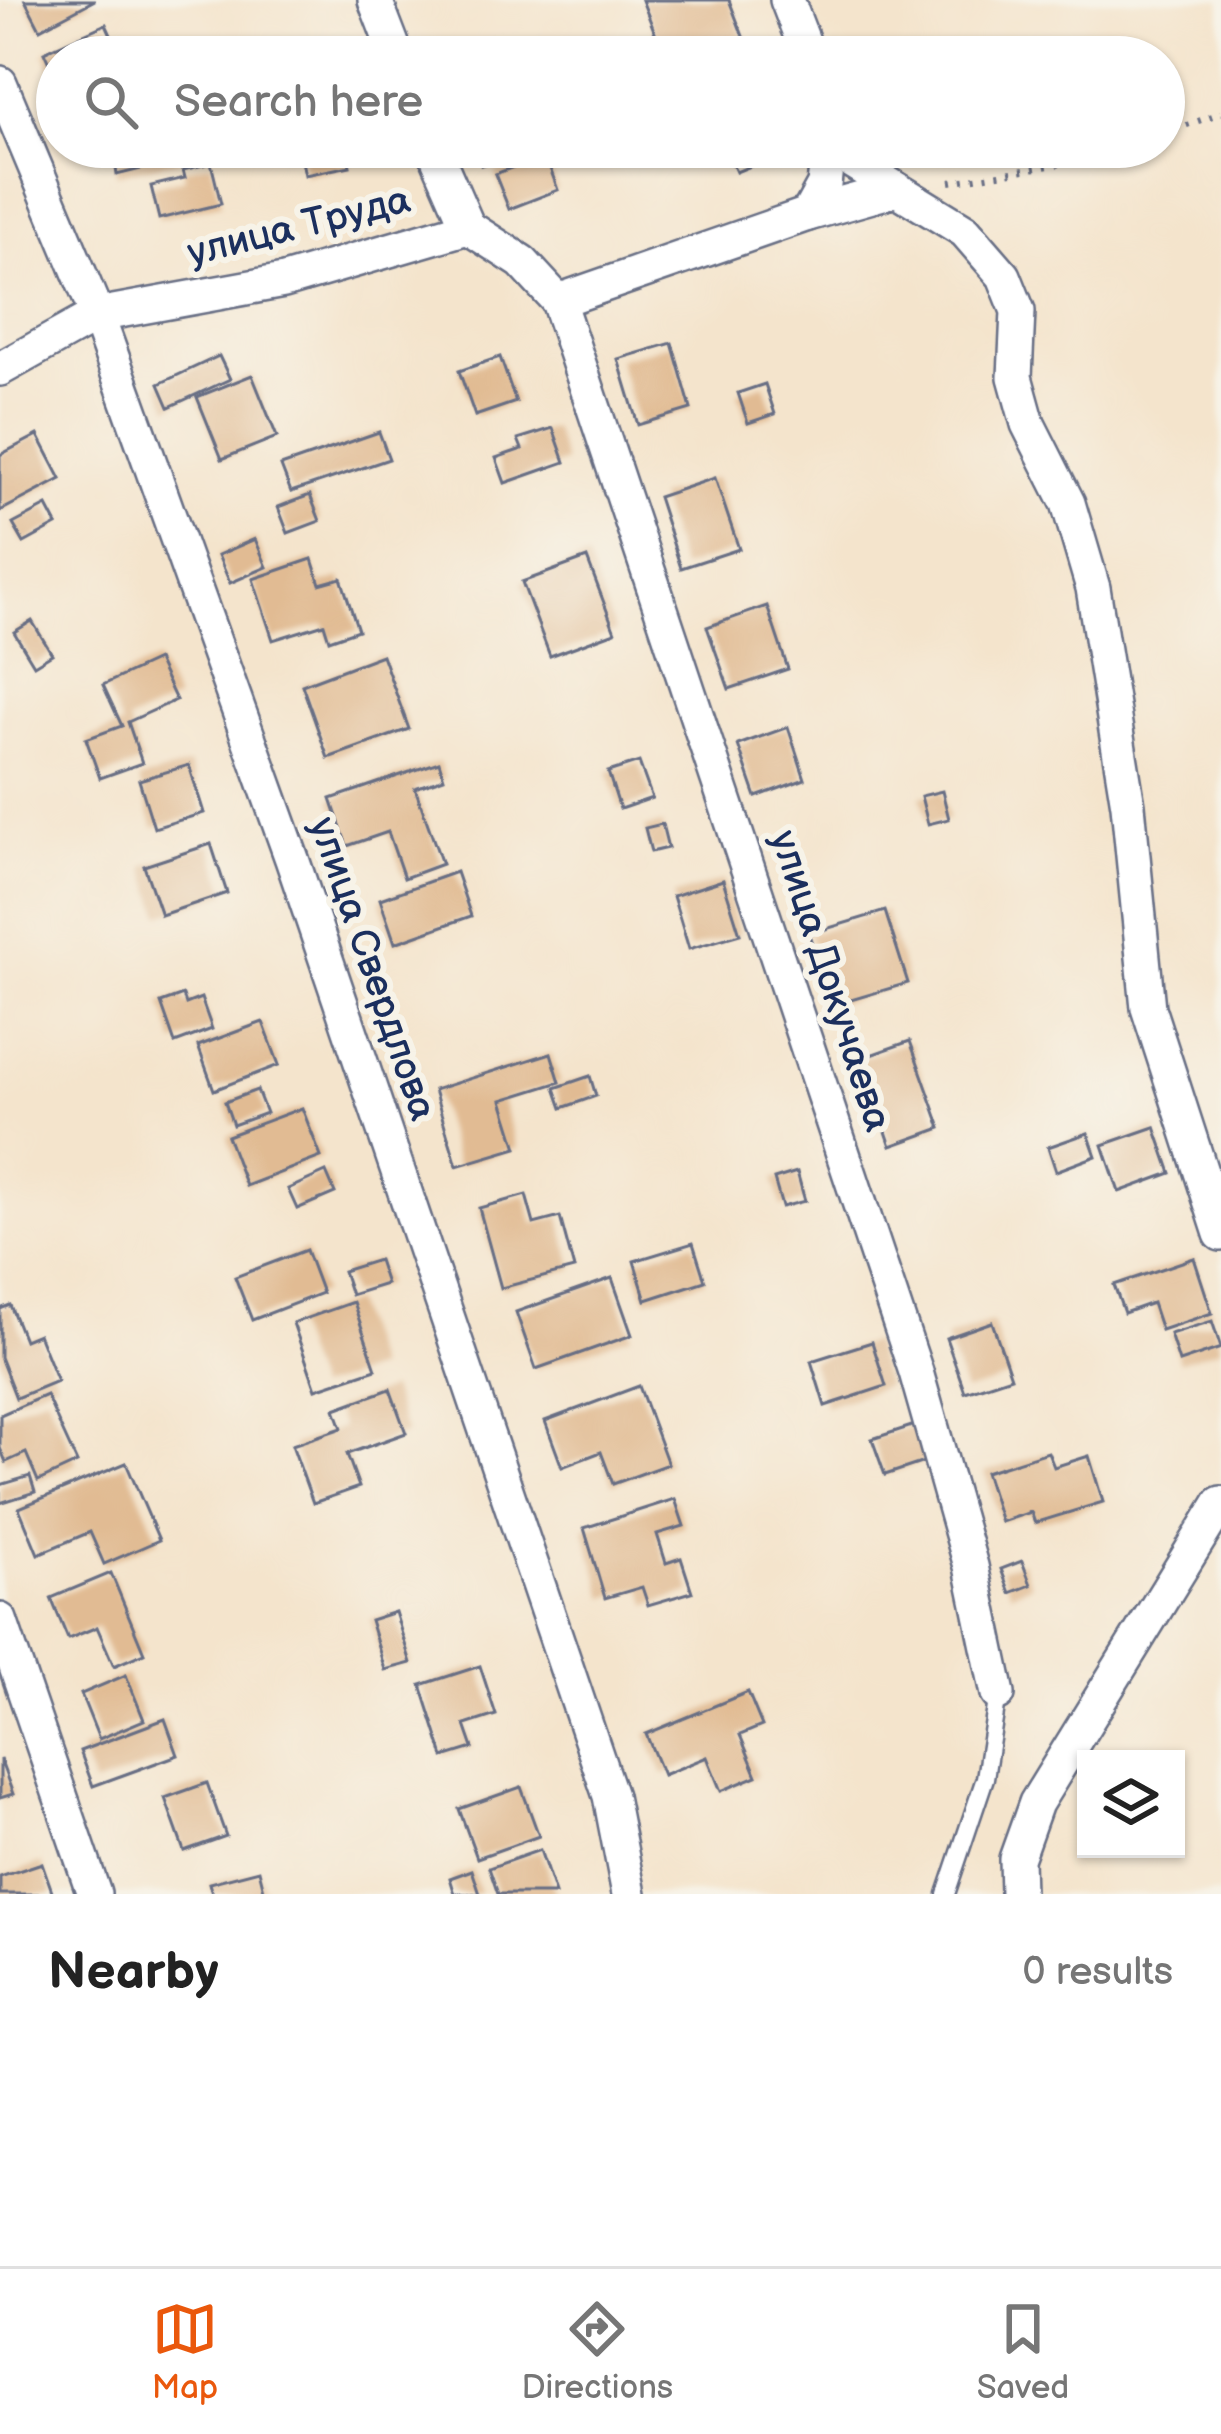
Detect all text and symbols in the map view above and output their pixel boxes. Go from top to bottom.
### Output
search box [36,36,1185,168]
icon: search [78,69,144,135]
text: Search here [174,75,423,130]
street label: улица Труда [183,177,415,277]
street label: улица Свердлова [298,811,446,1127]
street label: улица Докучаева [759,825,901,1137]
map controls [1077,1750,1185,1858]
button: layers [1077,1750,1185,1858]
text: Nearby [48,1942,219,2003]
text: 0 results [1022,1949,1173,1996]
tab: Map [152,2296,218,2408]
tab: Directions [521,2296,673,2408]
tab: Saved [977,2296,1069,2408]

